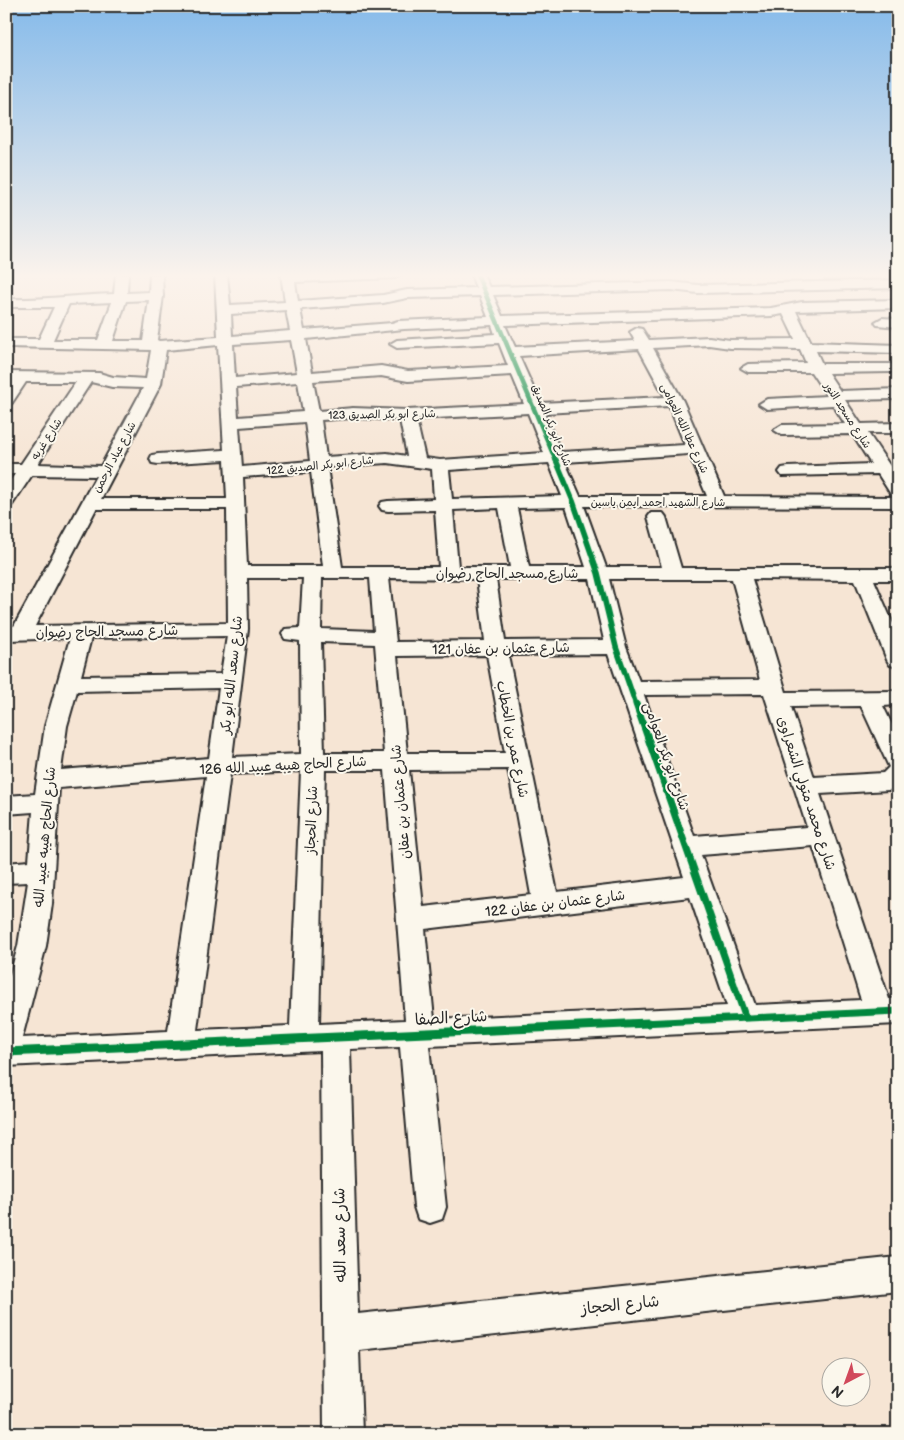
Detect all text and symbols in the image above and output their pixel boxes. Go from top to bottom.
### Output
street label: شارع مسجد النور [819,379,874,452]
street label: شارع عطا الله العوامى [656,381,711,476]
street label: شارع ابو بكر الصديق [527,382,574,469]
street label: شارع ابو بكر الصديق 123 [328,407,436,424]
street label: شارع غربه [28,416,66,463]
street label: شارع عباد الرحمن [90,419,140,496]
street label: شارع ابو بكر الصديق 122 [266,453,374,480]
street label: شارع الشهيد احمد ايمن ياسين [591,496,725,511]
street label: شارع مسجد الحاج رضوان [436,565,578,583]
street label: شارع سعد الله ابو بكر [217,615,247,736]
street label: شارع مسجد الحاج رضوان [36,622,178,642]
street label: شارع عثمان بن عفان 121 [432,639,570,659]
street label: شارع عمر بن الخطاب [492,679,532,799]
street label: شارع ابو بكر العوامى [639,700,693,813]
street label: شارع محمد متولي الشعراوى [770,714,839,874]
street label: شارع عثمان بن عفان [387,744,415,860]
street label: شارع الحاج هيبه عبيد الله 126 [199,753,367,779]
street label: شارع الحاج هيبه عبيد الله [30,766,60,908]
street label: شارع الحجاز [302,785,322,856]
street label: شارع عثمان بن عفان 122 [484,886,626,921]
street label: شارع الصفا [414,1007,488,1031]
street label: شارع سعد الله [330,1187,352,1282]
street label: شارع الحجاز [578,1292,660,1320]
north arrow [822,1358,872,1408]
text: N [828,1382,847,1401]

